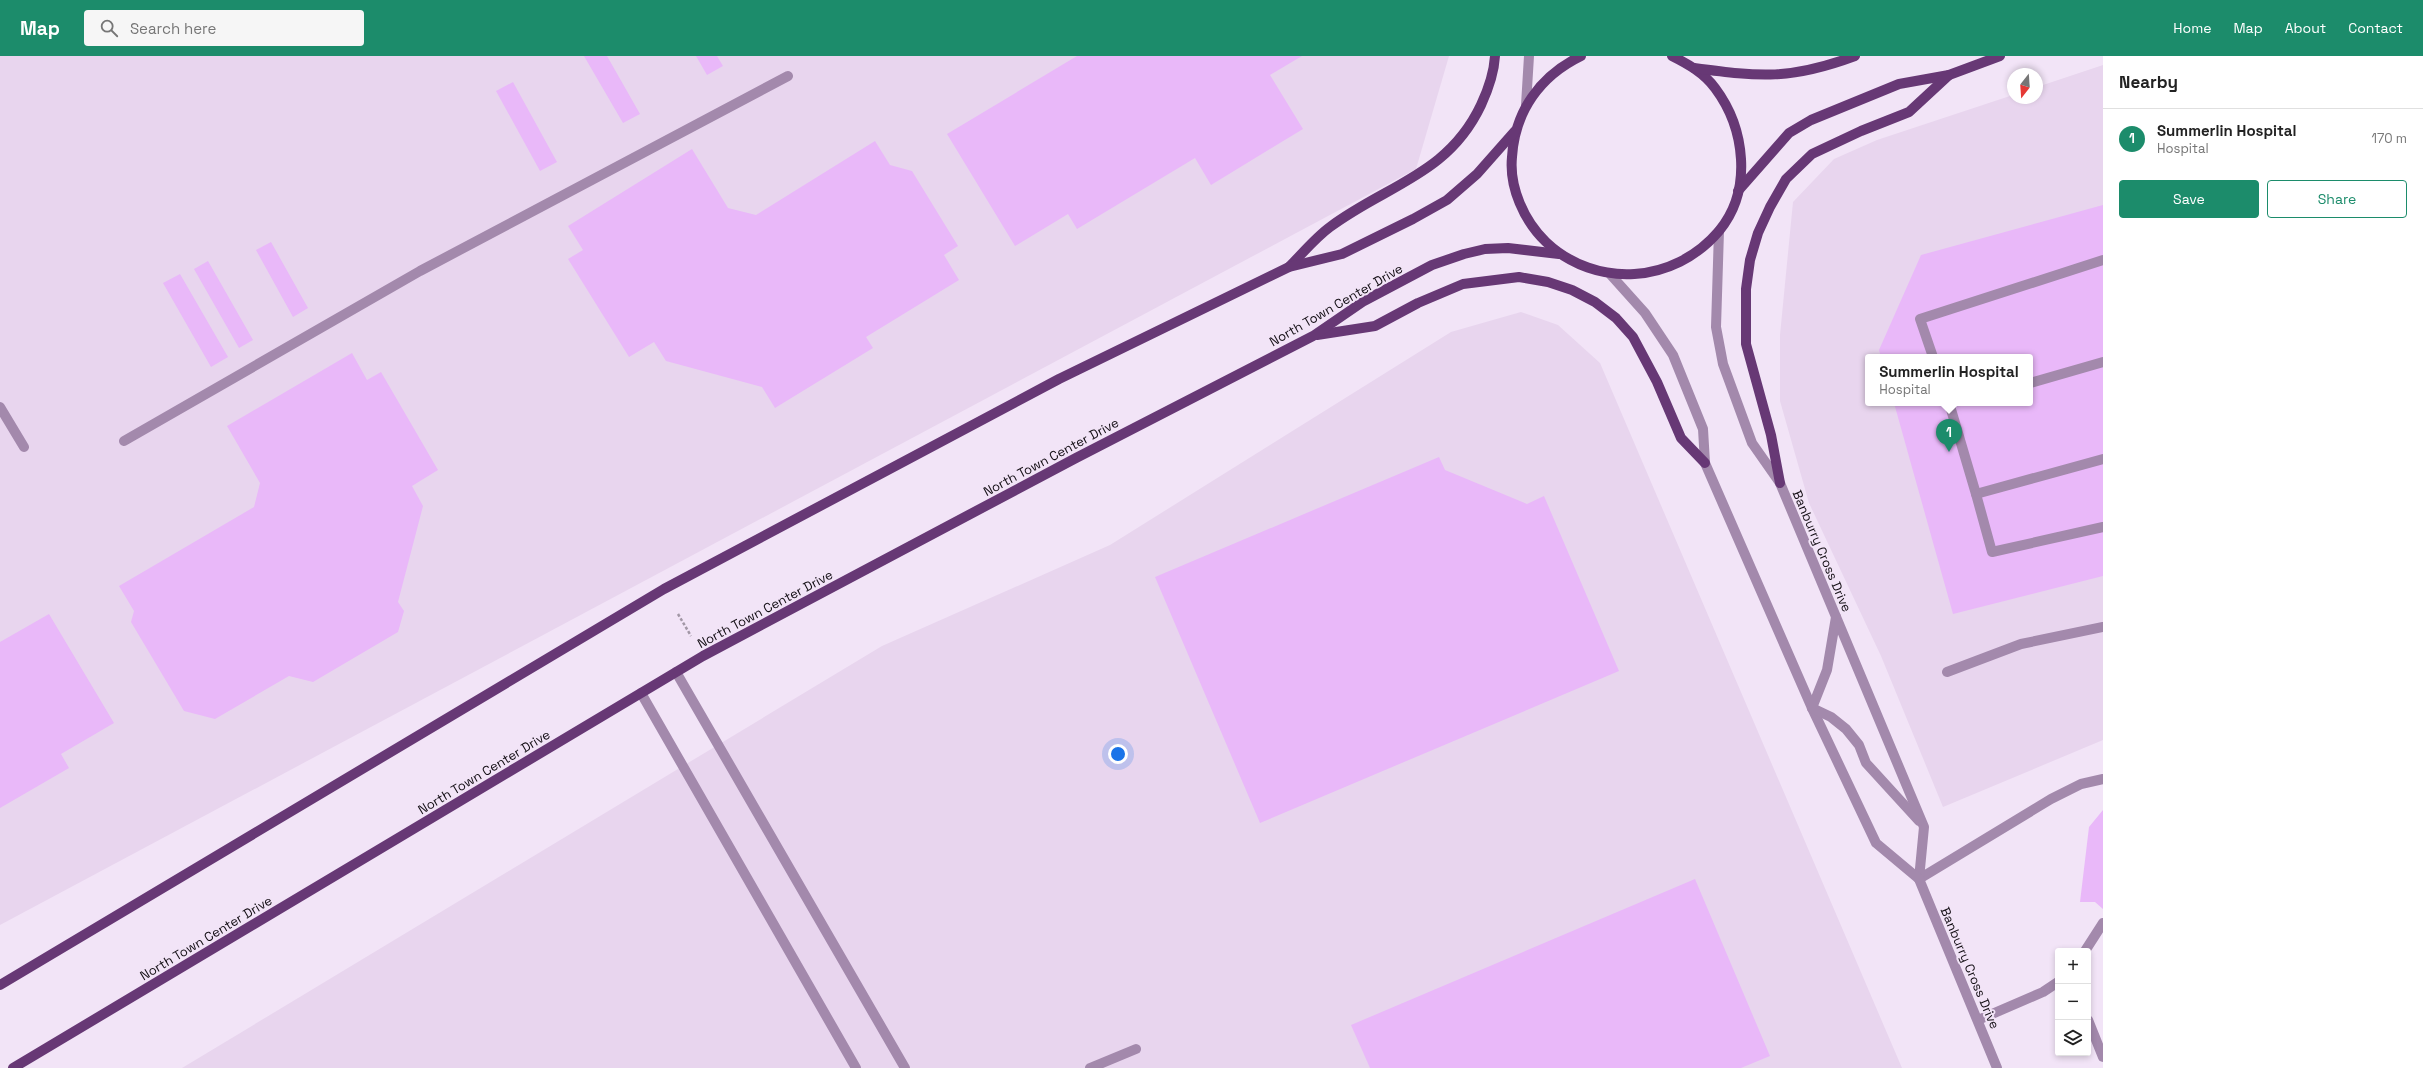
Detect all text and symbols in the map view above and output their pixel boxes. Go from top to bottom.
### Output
search box [84,10,364,46]
text: Map [20,16,60,41]
icon: search [98,17,120,39]
text: Search here [130,19,216,38]
text: Home [2173,19,2211,37]
text: Map [2233,19,2263,37]
text: About [2285,19,2326,37]
text: Contact [2348,19,2403,37]
north arrow [2007,68,2043,104]
text: Nearby [2119,71,2178,93]
text: Summerlin Hospital [2157,121,2297,140]
text: 1 [2129,130,2135,147]
text: 170 m [2371,130,2407,147]
text: Hospital [2157,140,2209,157]
button: Save [2119,180,2259,218]
button: Share [2267,180,2407,218]
street label: North Town Center Drive [1266,260,1406,350]
popup [1865,354,2033,406]
text: Summerlin Hospital [1879,362,2019,381]
text: Hospital [1879,381,1931,398]
street label: North Town Center Drive [980,414,1122,500]
pin: 1 [1936,419,1962,452]
street label: Banburry Cross Drive [1789,488,1855,614]
street label: North Town Center Drive [694,566,836,652]
street label: North Town Center Drive [415,726,553,818]
your location [1108,744,1128,764]
street label: North Town Center Drive [137,892,275,984]
street label: Banburry Cross Drive [1937,905,2003,1031]
map controls [2055,948,2091,1056]
button: + [2055,948,2091,984]
button: − [2055,984,2091,1020]
button: layers [2055,1020,2091,1056]

